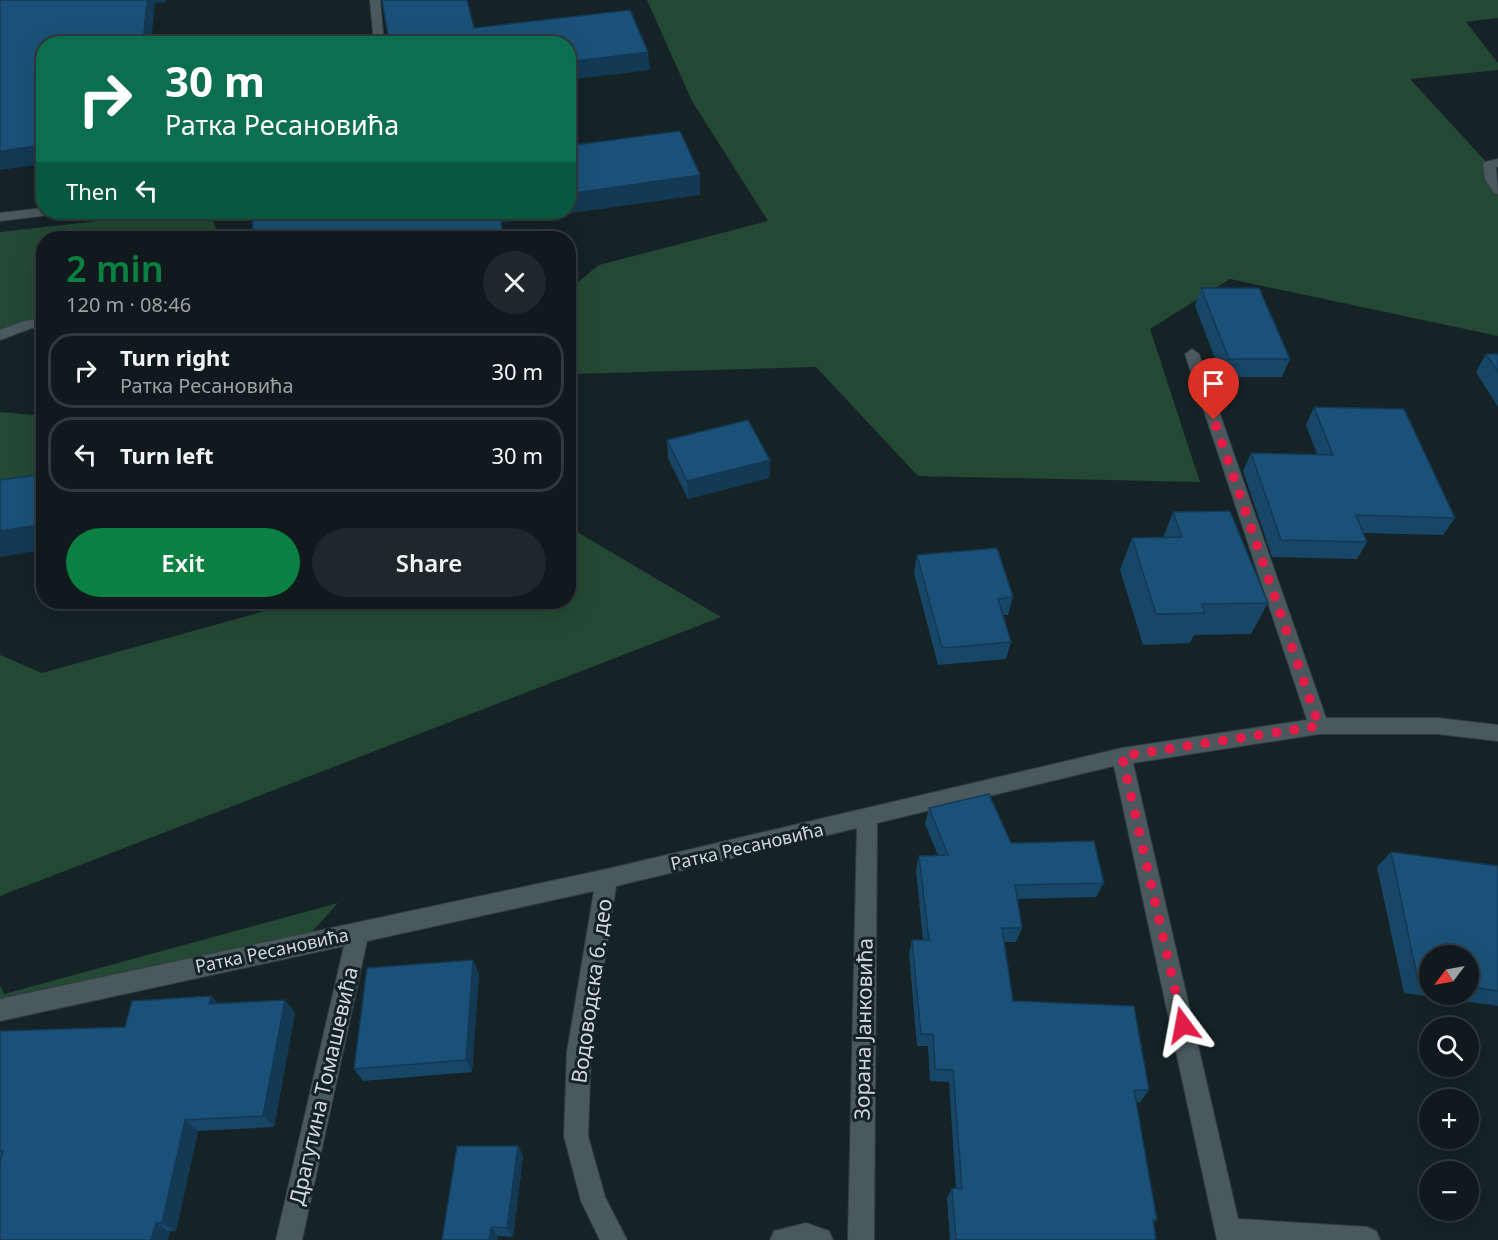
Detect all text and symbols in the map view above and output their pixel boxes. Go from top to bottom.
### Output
text: 30 m [165,52,265,109]
icon: right [66,60,144,138]
text: Ратка Ресановића [165,106,399,143]
icon: left [130,174,163,207]
text: Then [66,176,118,206]
text: 2 min [66,244,164,293]
button: close [483,251,546,314]
text: 120 m · 08:46 [66,291,191,318]
text: Turn right [120,342,230,372]
icon: right [69,354,102,387]
text: 30 m [492,356,543,386]
pin [1188,358,1239,420]
icon: arrive [1197,367,1230,400]
text: Ратка Ресановића [120,372,294,399]
icon: left [69,438,102,471]
text: Turn left [120,440,214,470]
text: 30 m [492,440,543,470]
button: Exit [66,528,300,597]
button: Share [312,528,546,597]
street label: Ратка Ресановића [668,817,826,875]
street label: Водоводска 6. део [564,897,618,1085]
street label: Ратка Ресановића [193,922,351,978]
street label: Зорана Јанковића [847,938,879,1120]
north arrow [1419,945,1479,1005]
map controls [1419,945,1479,1221]
street label: Драгутина Томашевића [282,964,364,1208]
position arrow [1151,993,1215,1057]
button: search [1419,1017,1479,1077]
button: + [1419,1089,1479,1149]
button: − [1419,1161,1479,1221]

